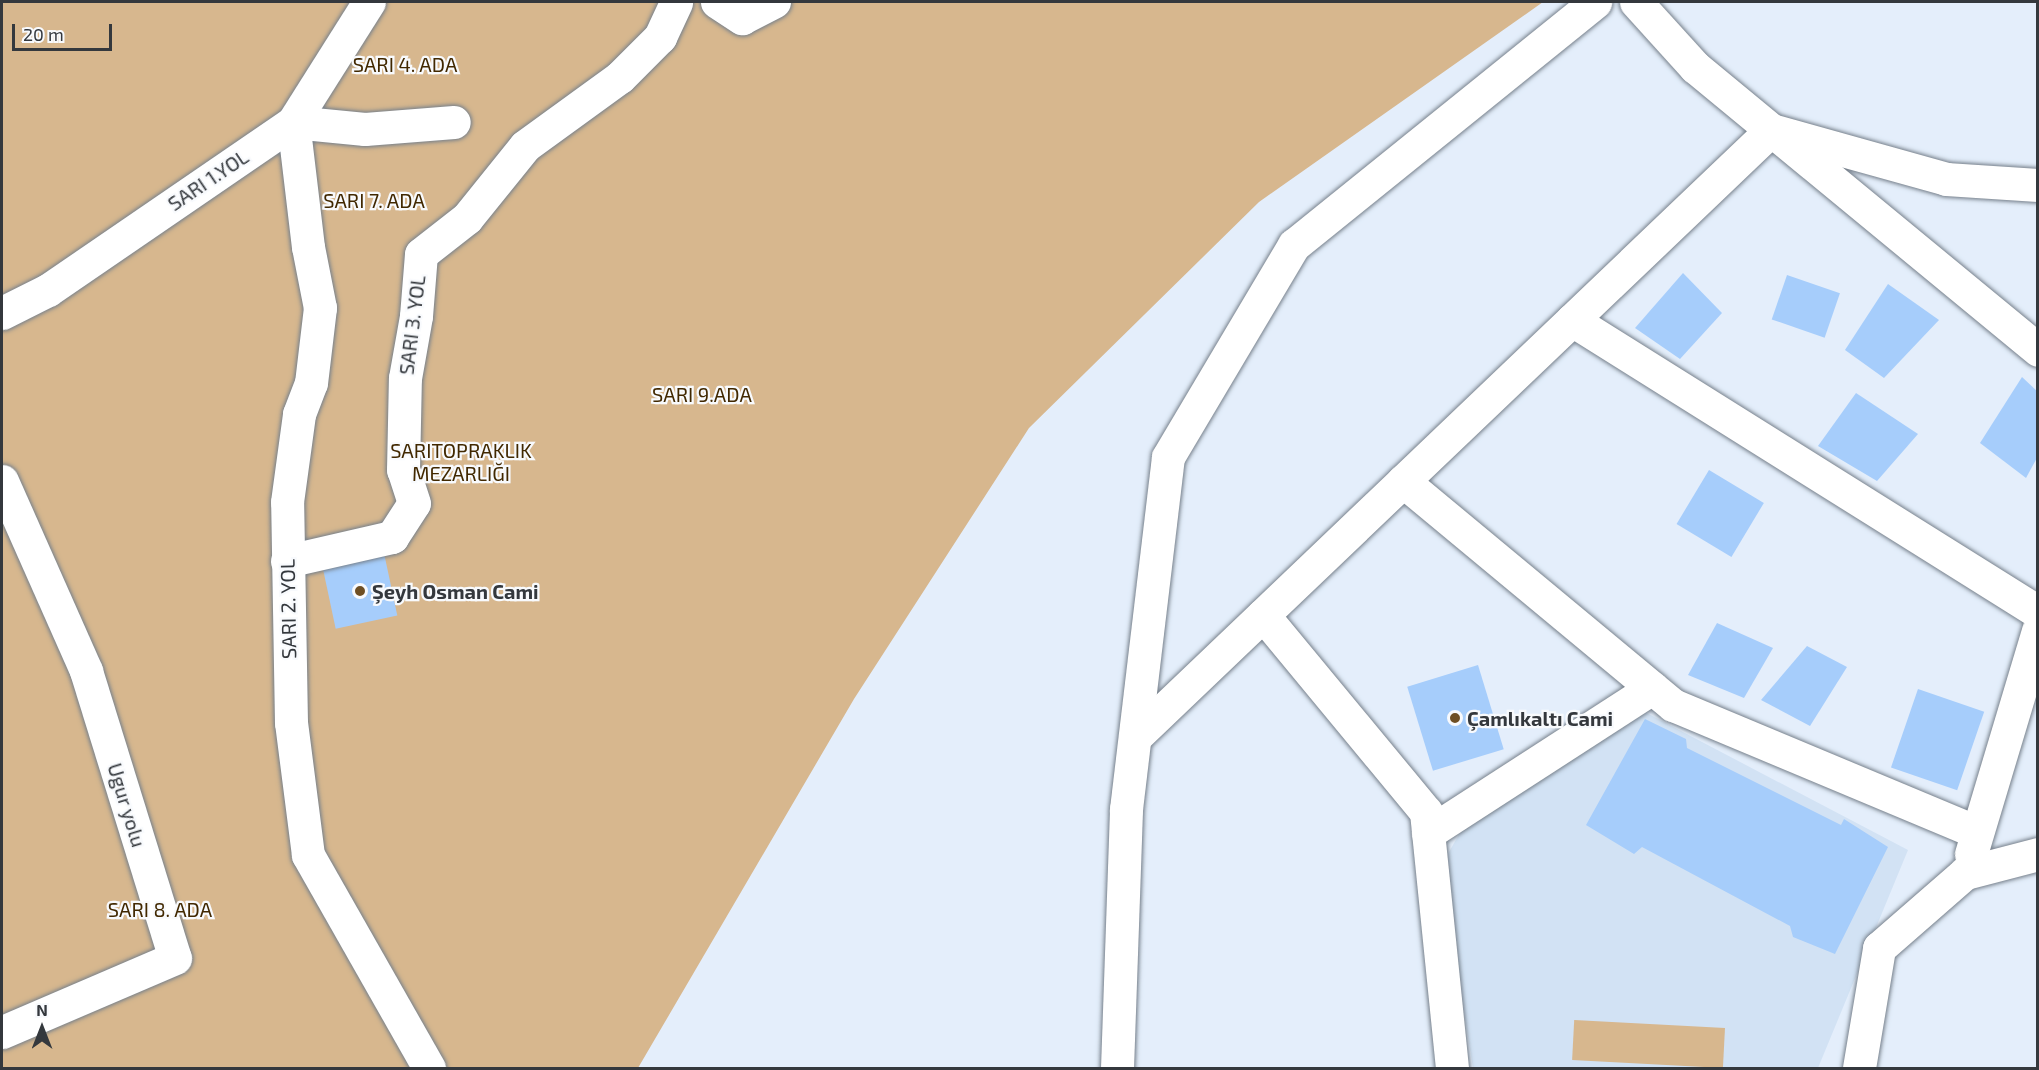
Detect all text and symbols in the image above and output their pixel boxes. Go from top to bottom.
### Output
scale bar [15,12,116,50]
text: 20 m [23,23,64,45]
park label: SARI 4. ADA [352,52,458,76]
street label: SARI 1.YOL [163,144,253,216]
park label: SARI 7. ADA [323,188,425,212]
street label: SARI 3. YOL [394,274,430,376]
park label: SARI 9.ADA [652,382,752,406]
park label: SARITOPRAKLIK MEZARLIĞI [390,438,532,485]
street label: SARI 2. YOL [275,558,301,660]
place label: Şeyh Osman Cami [372,579,539,603]
marker: Şeyh Osman Cami [353,584,367,598]
place label: Çamlıkaltı Cami [1467,706,1613,730]
marker: Çamlıkaltı Cami [1448,711,1462,725]
street label: Ugur yolu [103,760,151,850]
park label: SARI 8. ADA [108,897,212,921]
north arrow [12,998,72,1058]
text: N [36,1000,48,1019]

